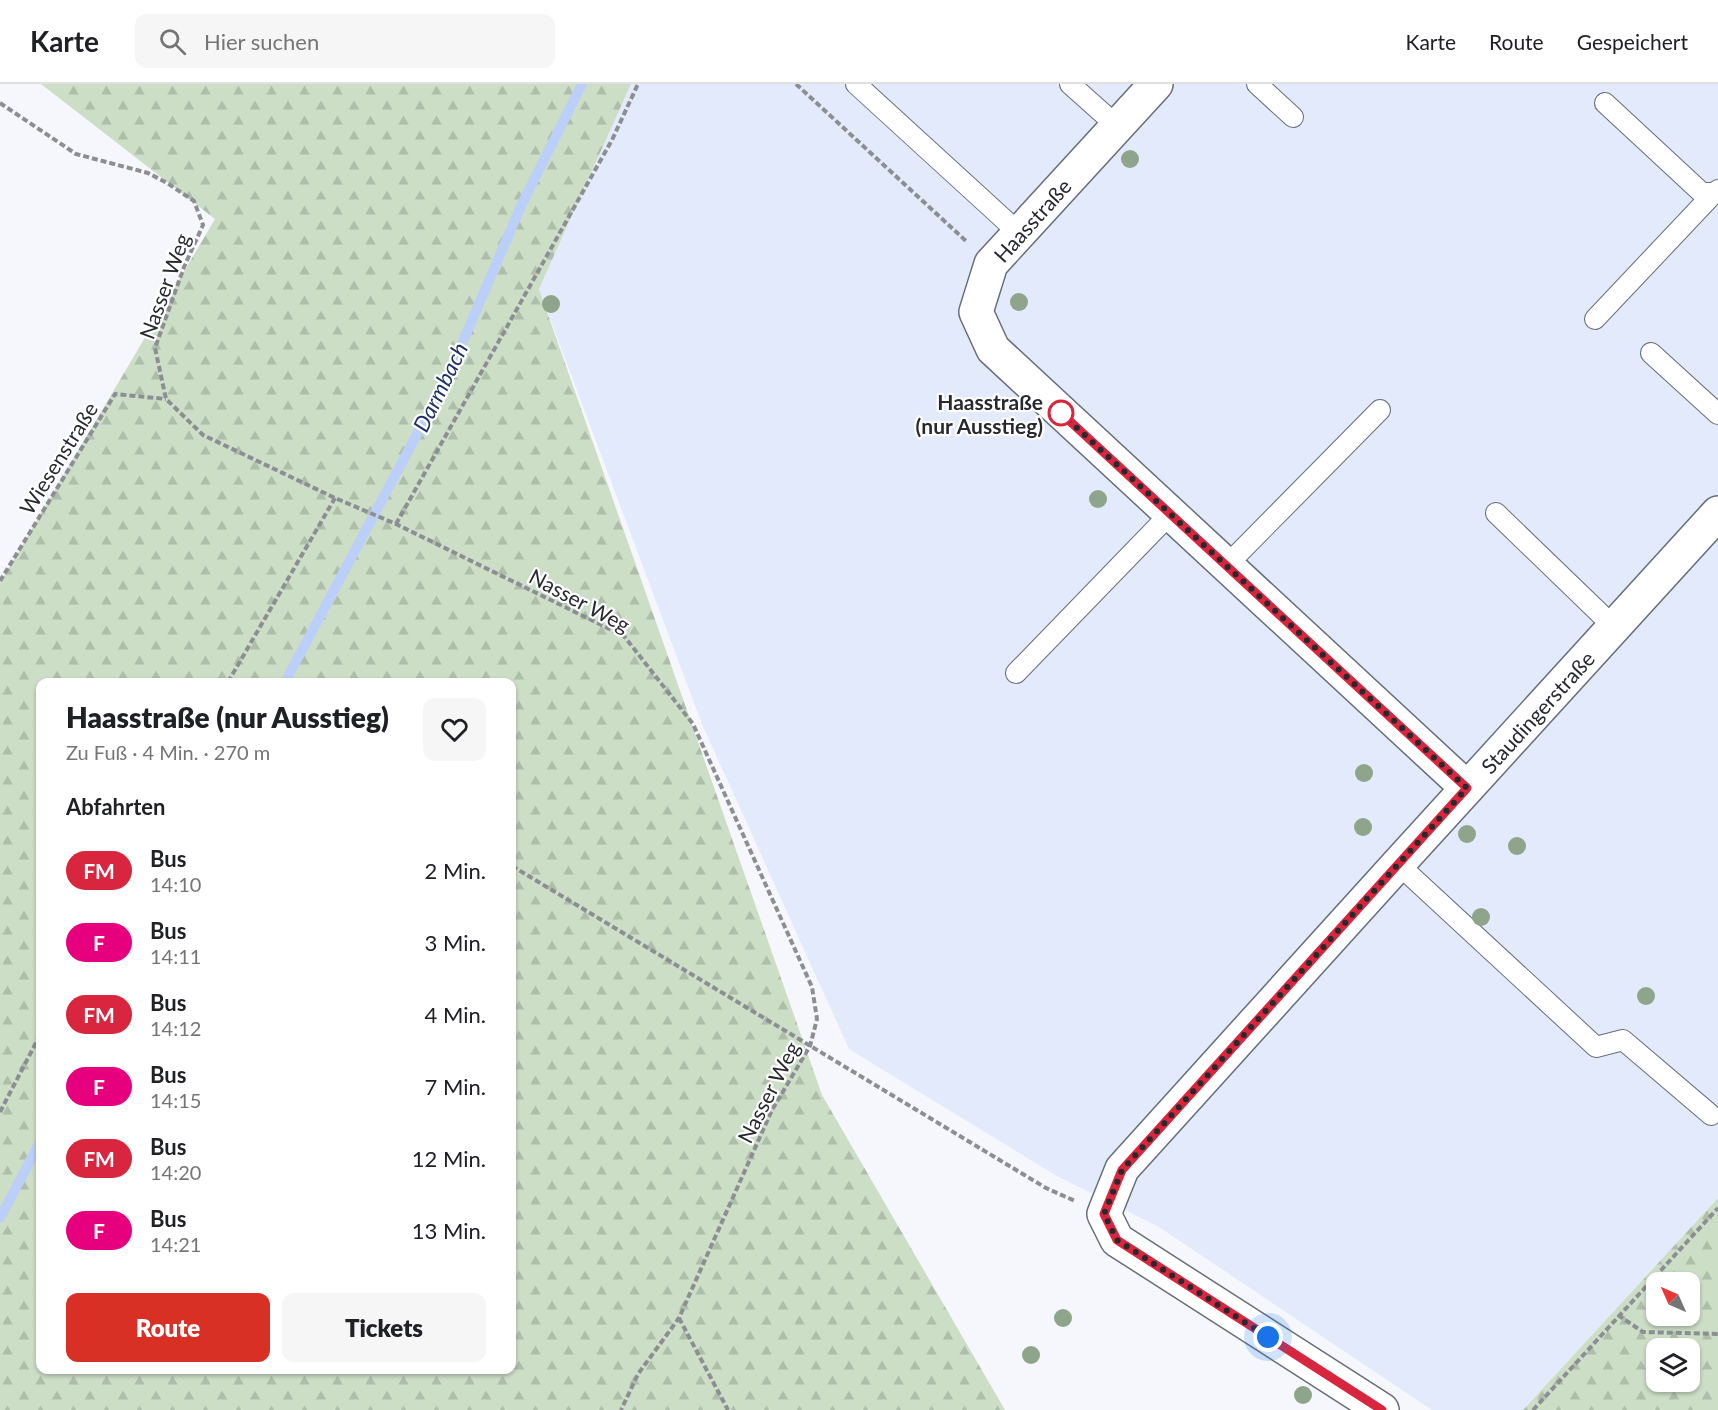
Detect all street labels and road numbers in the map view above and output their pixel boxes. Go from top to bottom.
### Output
street label: Haasstraße [988,173,1076,267]
street label: Nasser Weg [133,230,195,342]
street label: Wiesenstraße [14,397,102,519]
street label: Nasser Weg [525,563,635,637]
street label: Staudingerstraße [1475,645,1599,778]
street label: Nasser Weg [732,1037,804,1147]

